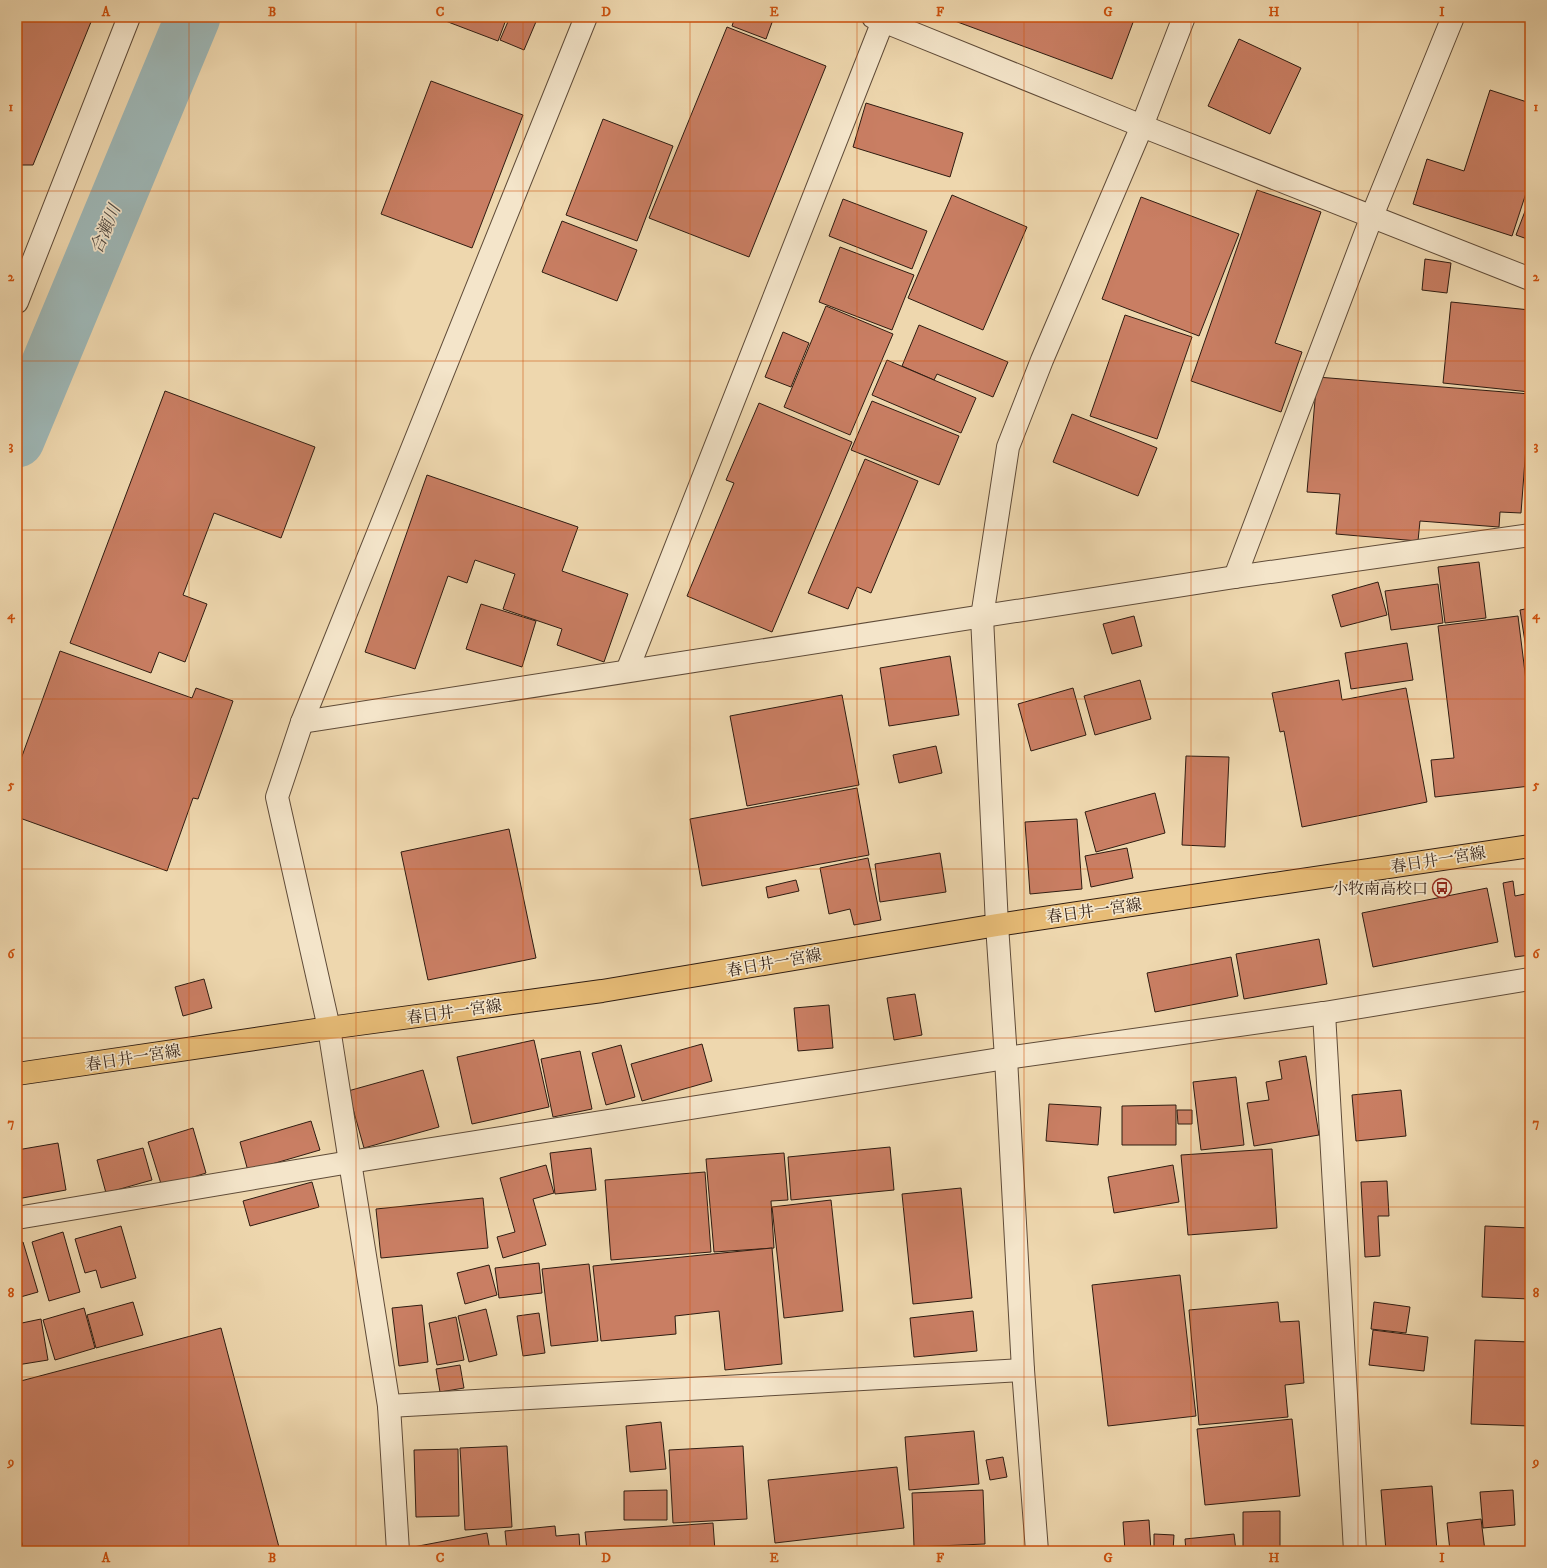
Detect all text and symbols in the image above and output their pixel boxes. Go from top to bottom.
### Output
text: A [101,4,111,20]
text: B [268,4,276,20]
text: C [436,4,445,20]
text: D [601,4,611,20]
text: E [769,4,779,20]
text: F [936,4,945,20]
text: G [1103,4,1113,20]
text: H [1269,4,1280,20]
text: I [1439,4,1445,20]
text: 1 [9,99,14,115]
text: 1 [1534,99,1539,115]
water label: 合瀬川 [86,200,127,257]
text: 2 [8,269,15,285]
text: 2 [1533,269,1540,285]
text: 3 [9,438,14,454]
text: 3 [1534,438,1539,454]
text: 4 [6,607,15,624]
text: 4 [1531,607,1540,624]
text: 5 [7,777,15,793]
text: 5 [1532,777,1540,793]
street label: 春日井一宮線 [1389,843,1487,877]
bus stop icon: 小牧南高校口 [1431,877,1453,899]
place label: 小牧南高校口 [1332,879,1428,899]
street label: 春日井一宮線 [1045,894,1143,928]
street label: 春日井一宮線 [725,945,823,981]
text: 6 [8,946,16,962]
text: 6 [1533,946,1541,962]
street label: 春日井一宮線 [405,995,503,1029]
street label: 春日井一宮線 [84,1041,182,1075]
text: 7 [8,1115,15,1131]
text: 7 [1533,1115,1540,1131]
text: 8 [8,1285,15,1301]
text: 8 [1533,1285,1540,1301]
text: 9 [7,1454,14,1470]
text: 9 [1532,1454,1539,1470]
text: A [101,1550,111,1566]
text: B [268,1550,276,1566]
text: C [436,1550,445,1566]
text: D [601,1550,611,1566]
text: E [769,1550,779,1566]
text: F [936,1550,945,1566]
text: G [1103,1550,1113,1566]
text: H [1269,1550,1280,1566]
text: I [1439,1550,1445,1566]

